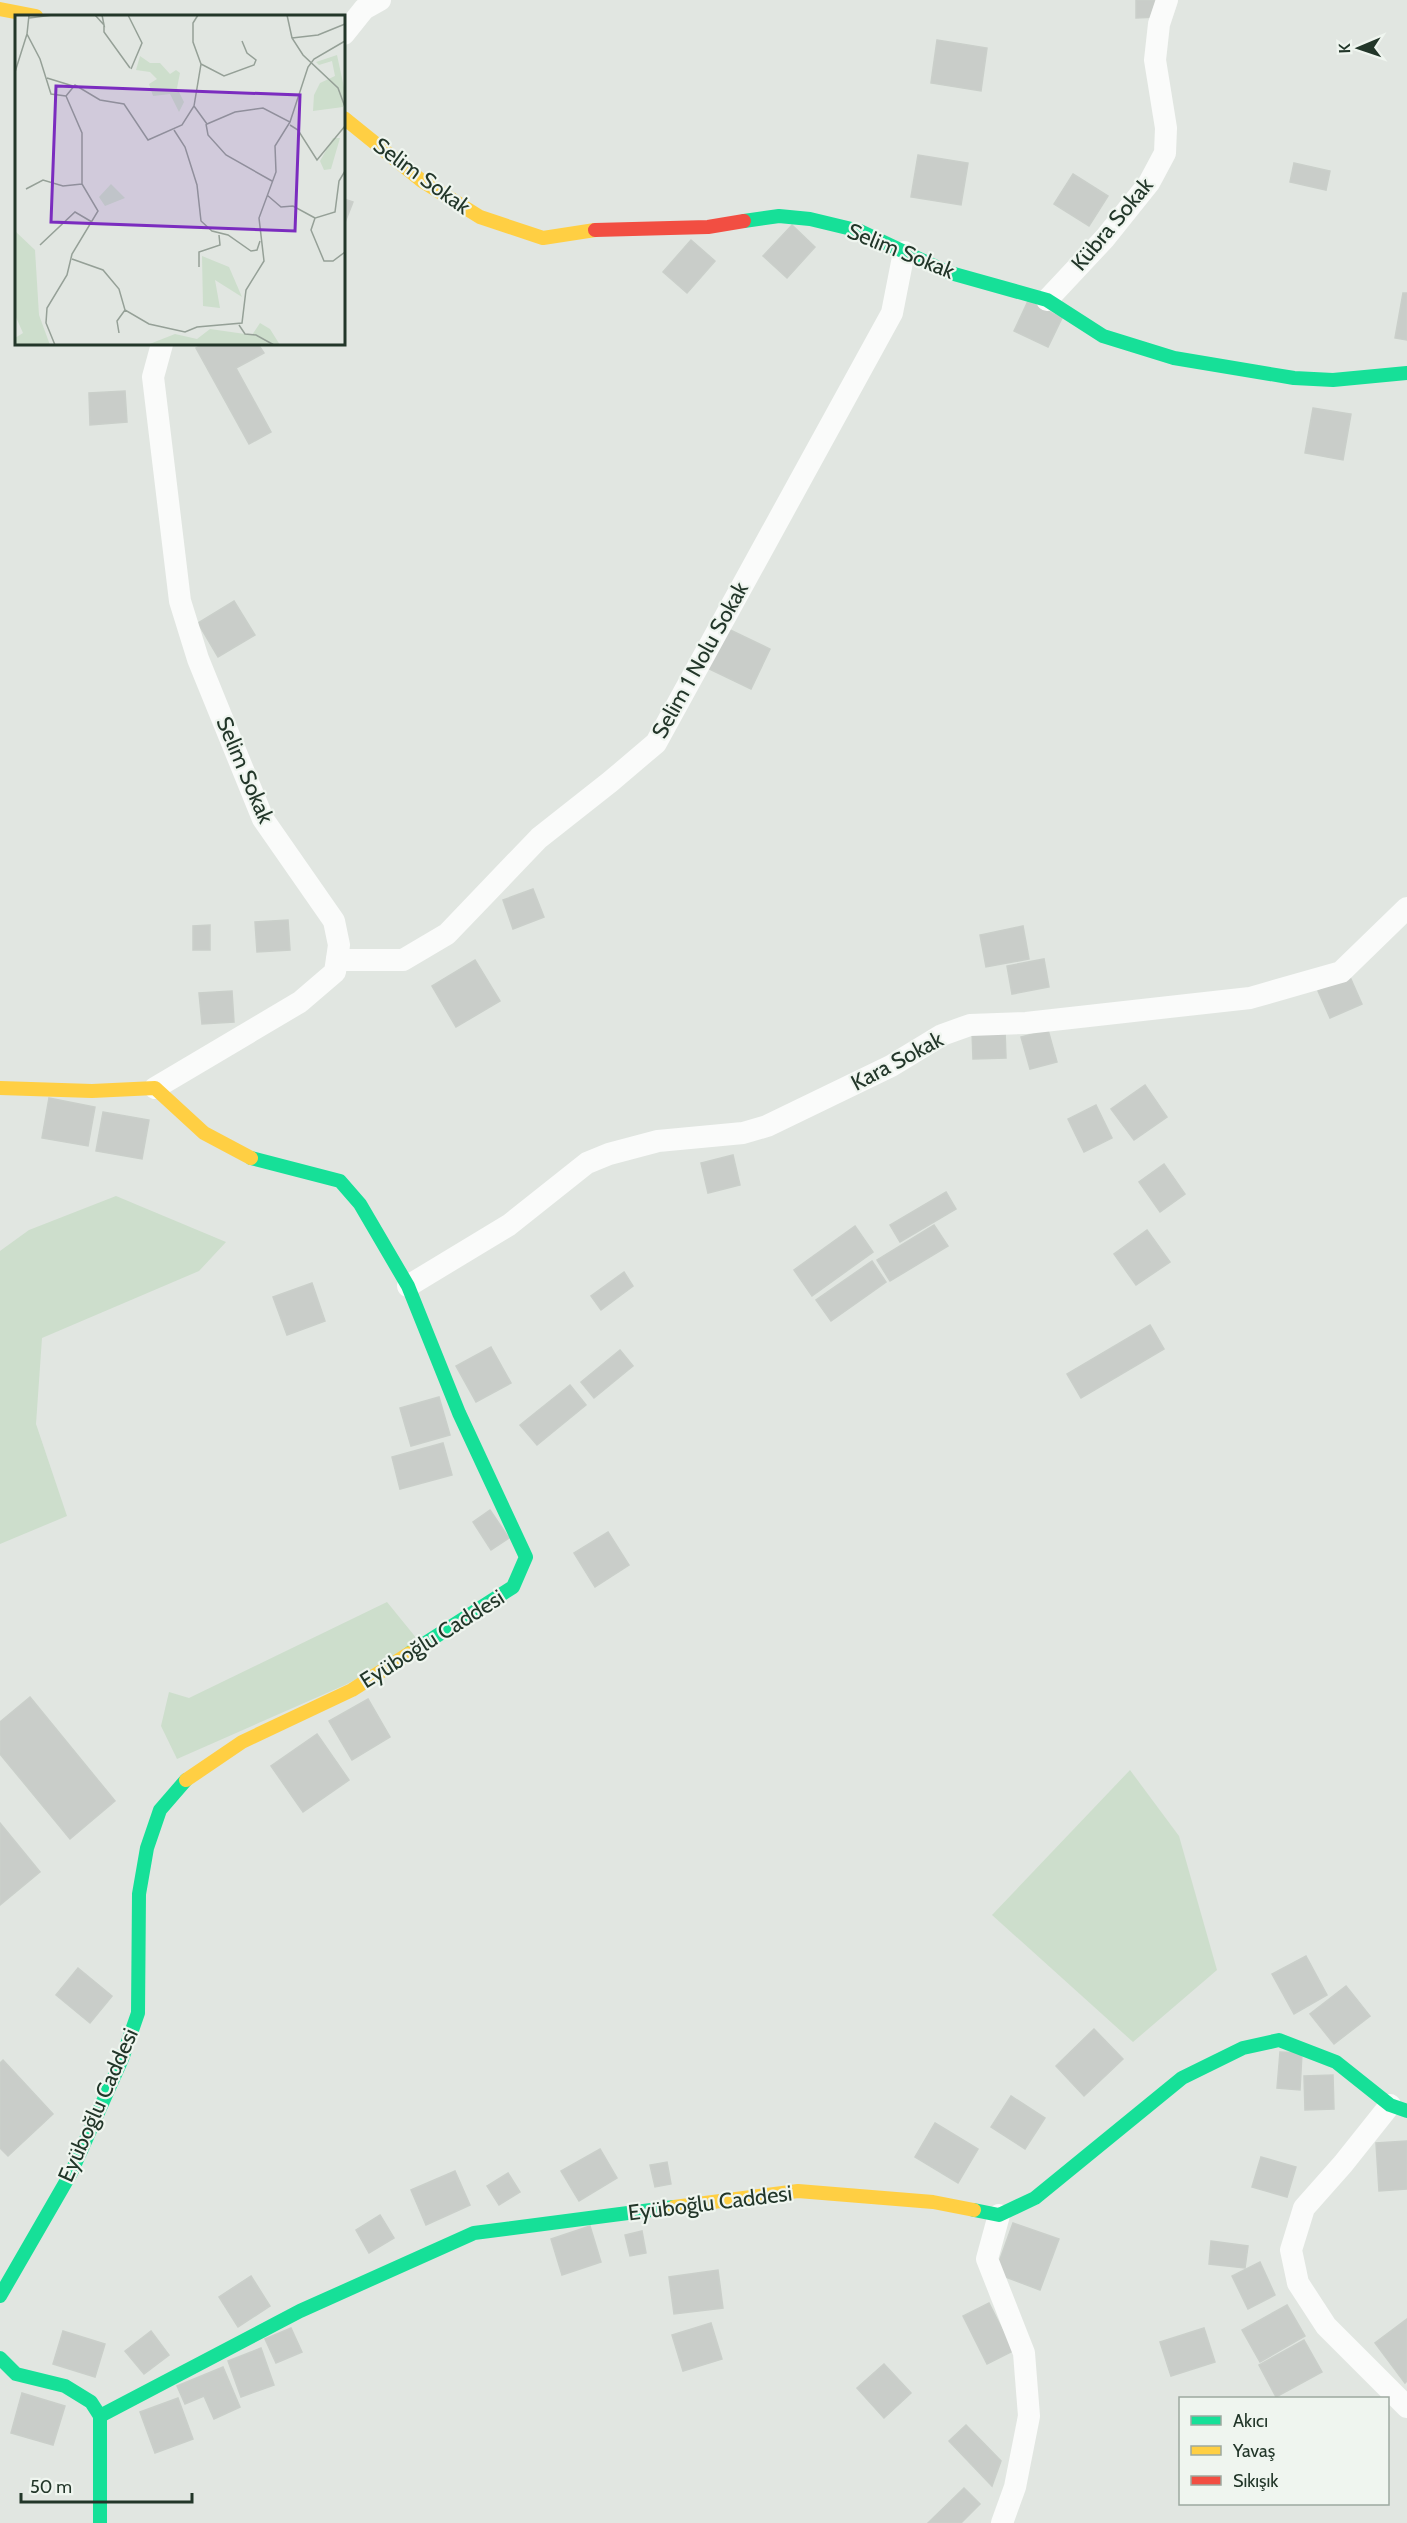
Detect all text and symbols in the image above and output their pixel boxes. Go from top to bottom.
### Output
inset map [15,15,345,345]
north arrow [1329,18,1389,78]
text: K [1335,43,1354,54]
street label: Selim Sokak [368,132,476,220]
street label: Kübra Sokak [1065,172,1159,276]
street label: Selim Sokak [843,217,959,285]
street label: Selim 1 Nolu Sokak [646,577,754,743]
street label: Selim Sokak [210,713,280,828]
street label: Kara Sokak [846,1025,948,1096]
street label: Eyüboğlu Caddesi [355,1584,509,1694]
street label: Eyüboğlu Caddesi [52,2024,144,2186]
street label: Eyüboğlu Caddesi [626,2180,794,2226]
legend [1179,2397,1389,2505]
text: Akıcı [1233,2410,1268,2432]
text: Yavaş [1232,2440,1275,2462]
scale bar [21,2466,192,2504]
text: Sıkışık [1233,2470,1279,2492]
text: 50 m [30,2476,72,2498]

